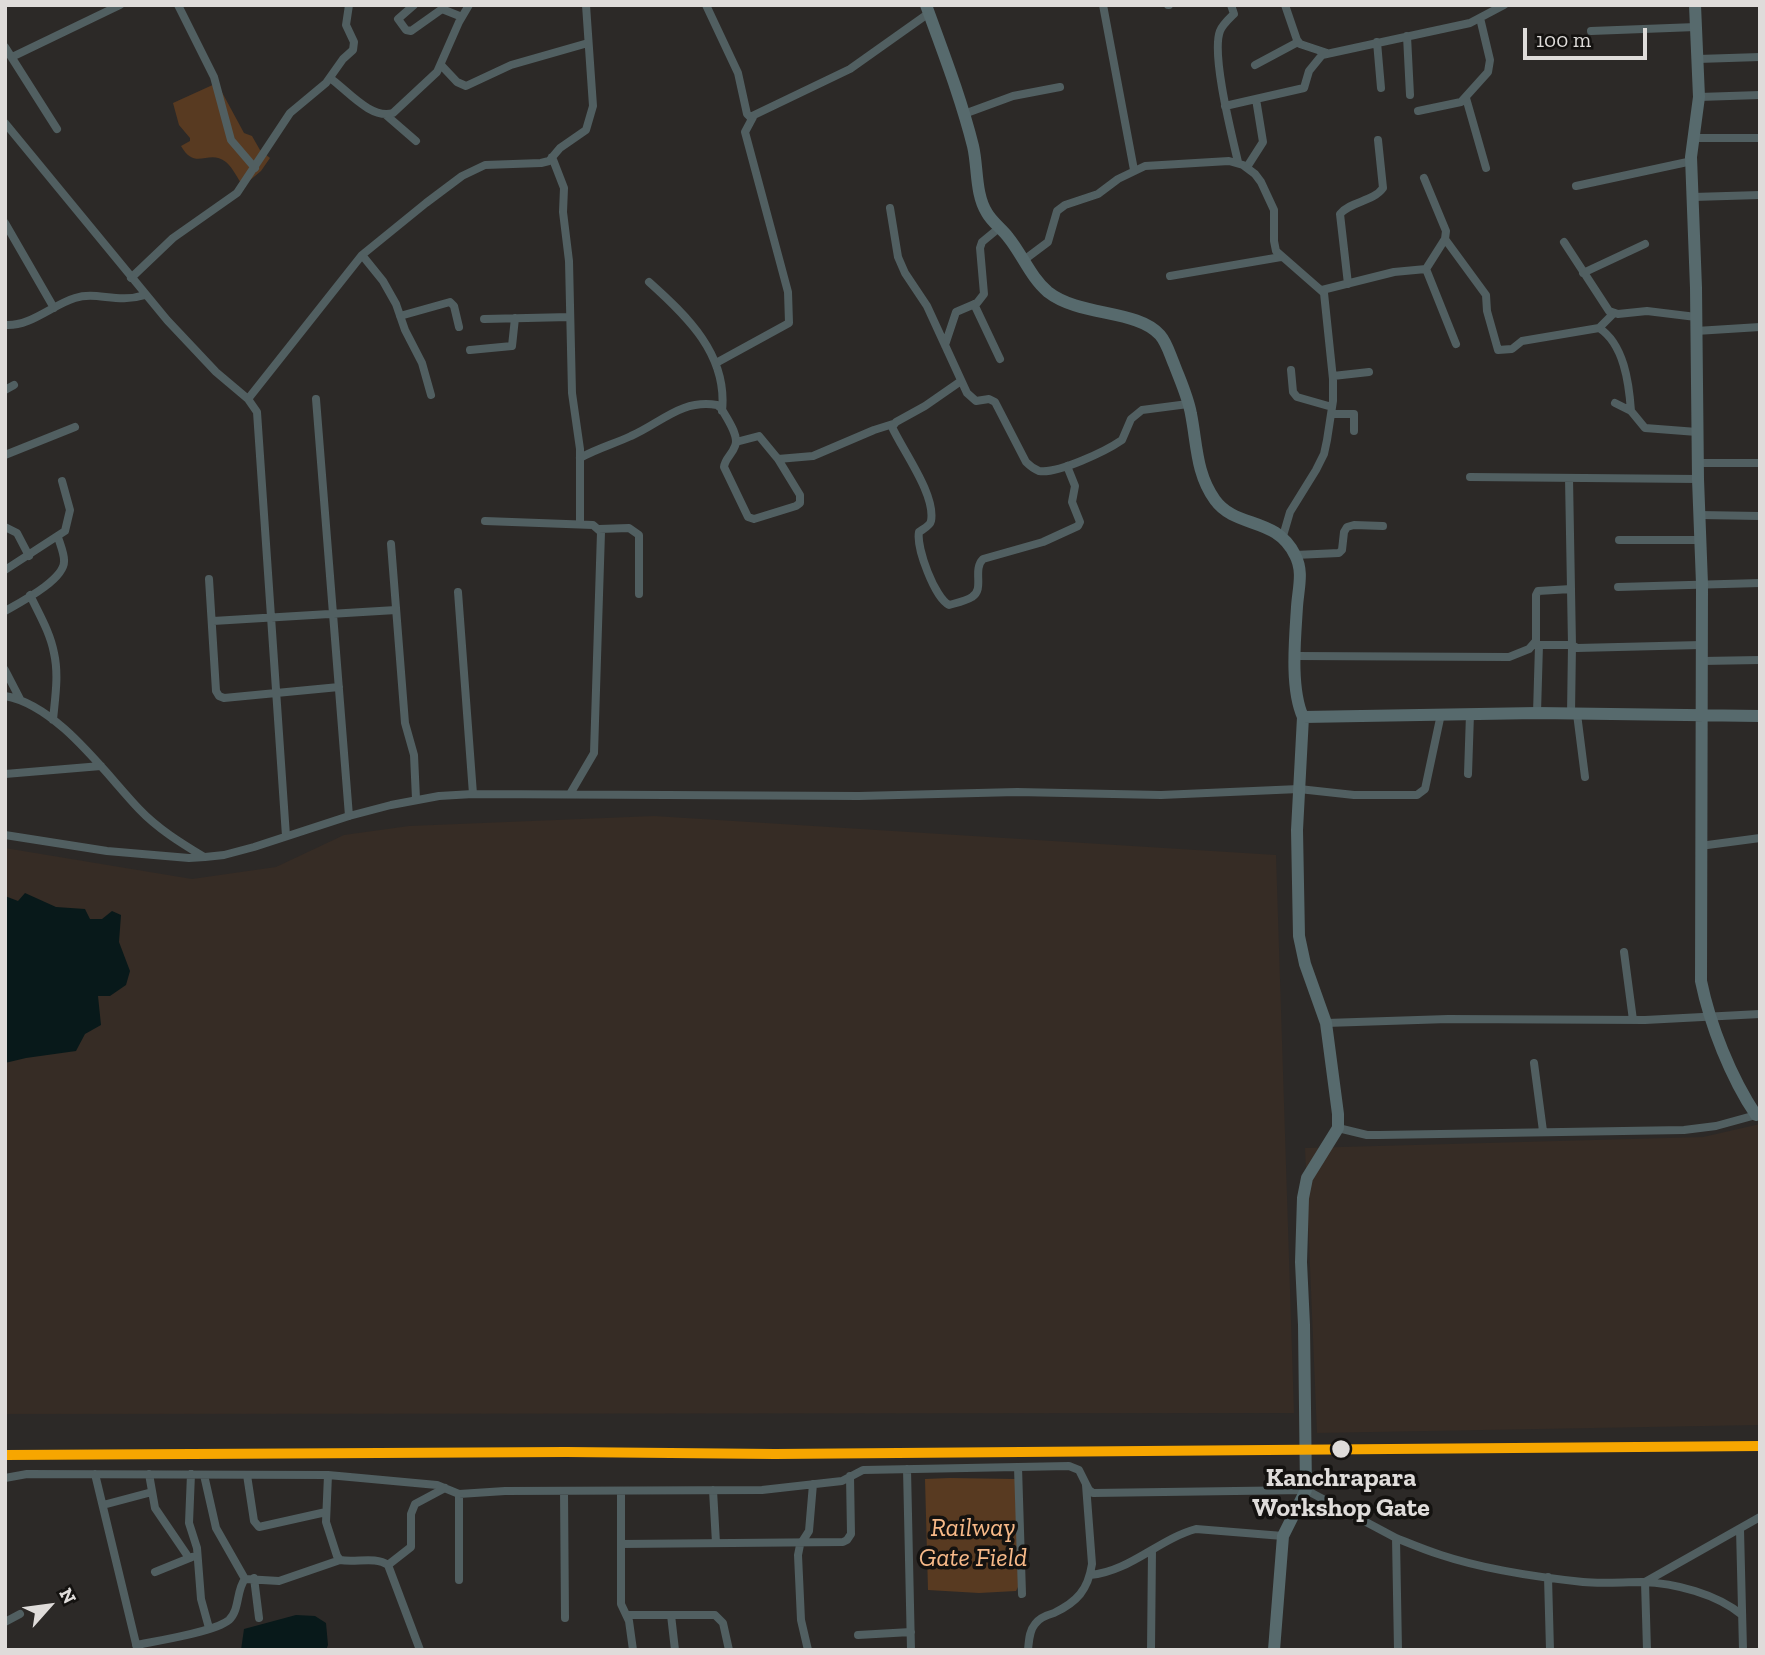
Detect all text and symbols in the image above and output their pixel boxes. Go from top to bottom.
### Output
scale bar [1527,14,1651,58]
text: 100 m [1536,27,1591,52]
marker: Kanchrapara Workshop Gate [1330,1438,1352,1460]
place label: Kanchrapara Workshop Gate [1252,1463,1430,1524]
park label: Railway Gate Field [919,1513,1027,1574]
north arrow [14,1571,84,1641]
text: N [54,1584,82,1608]

